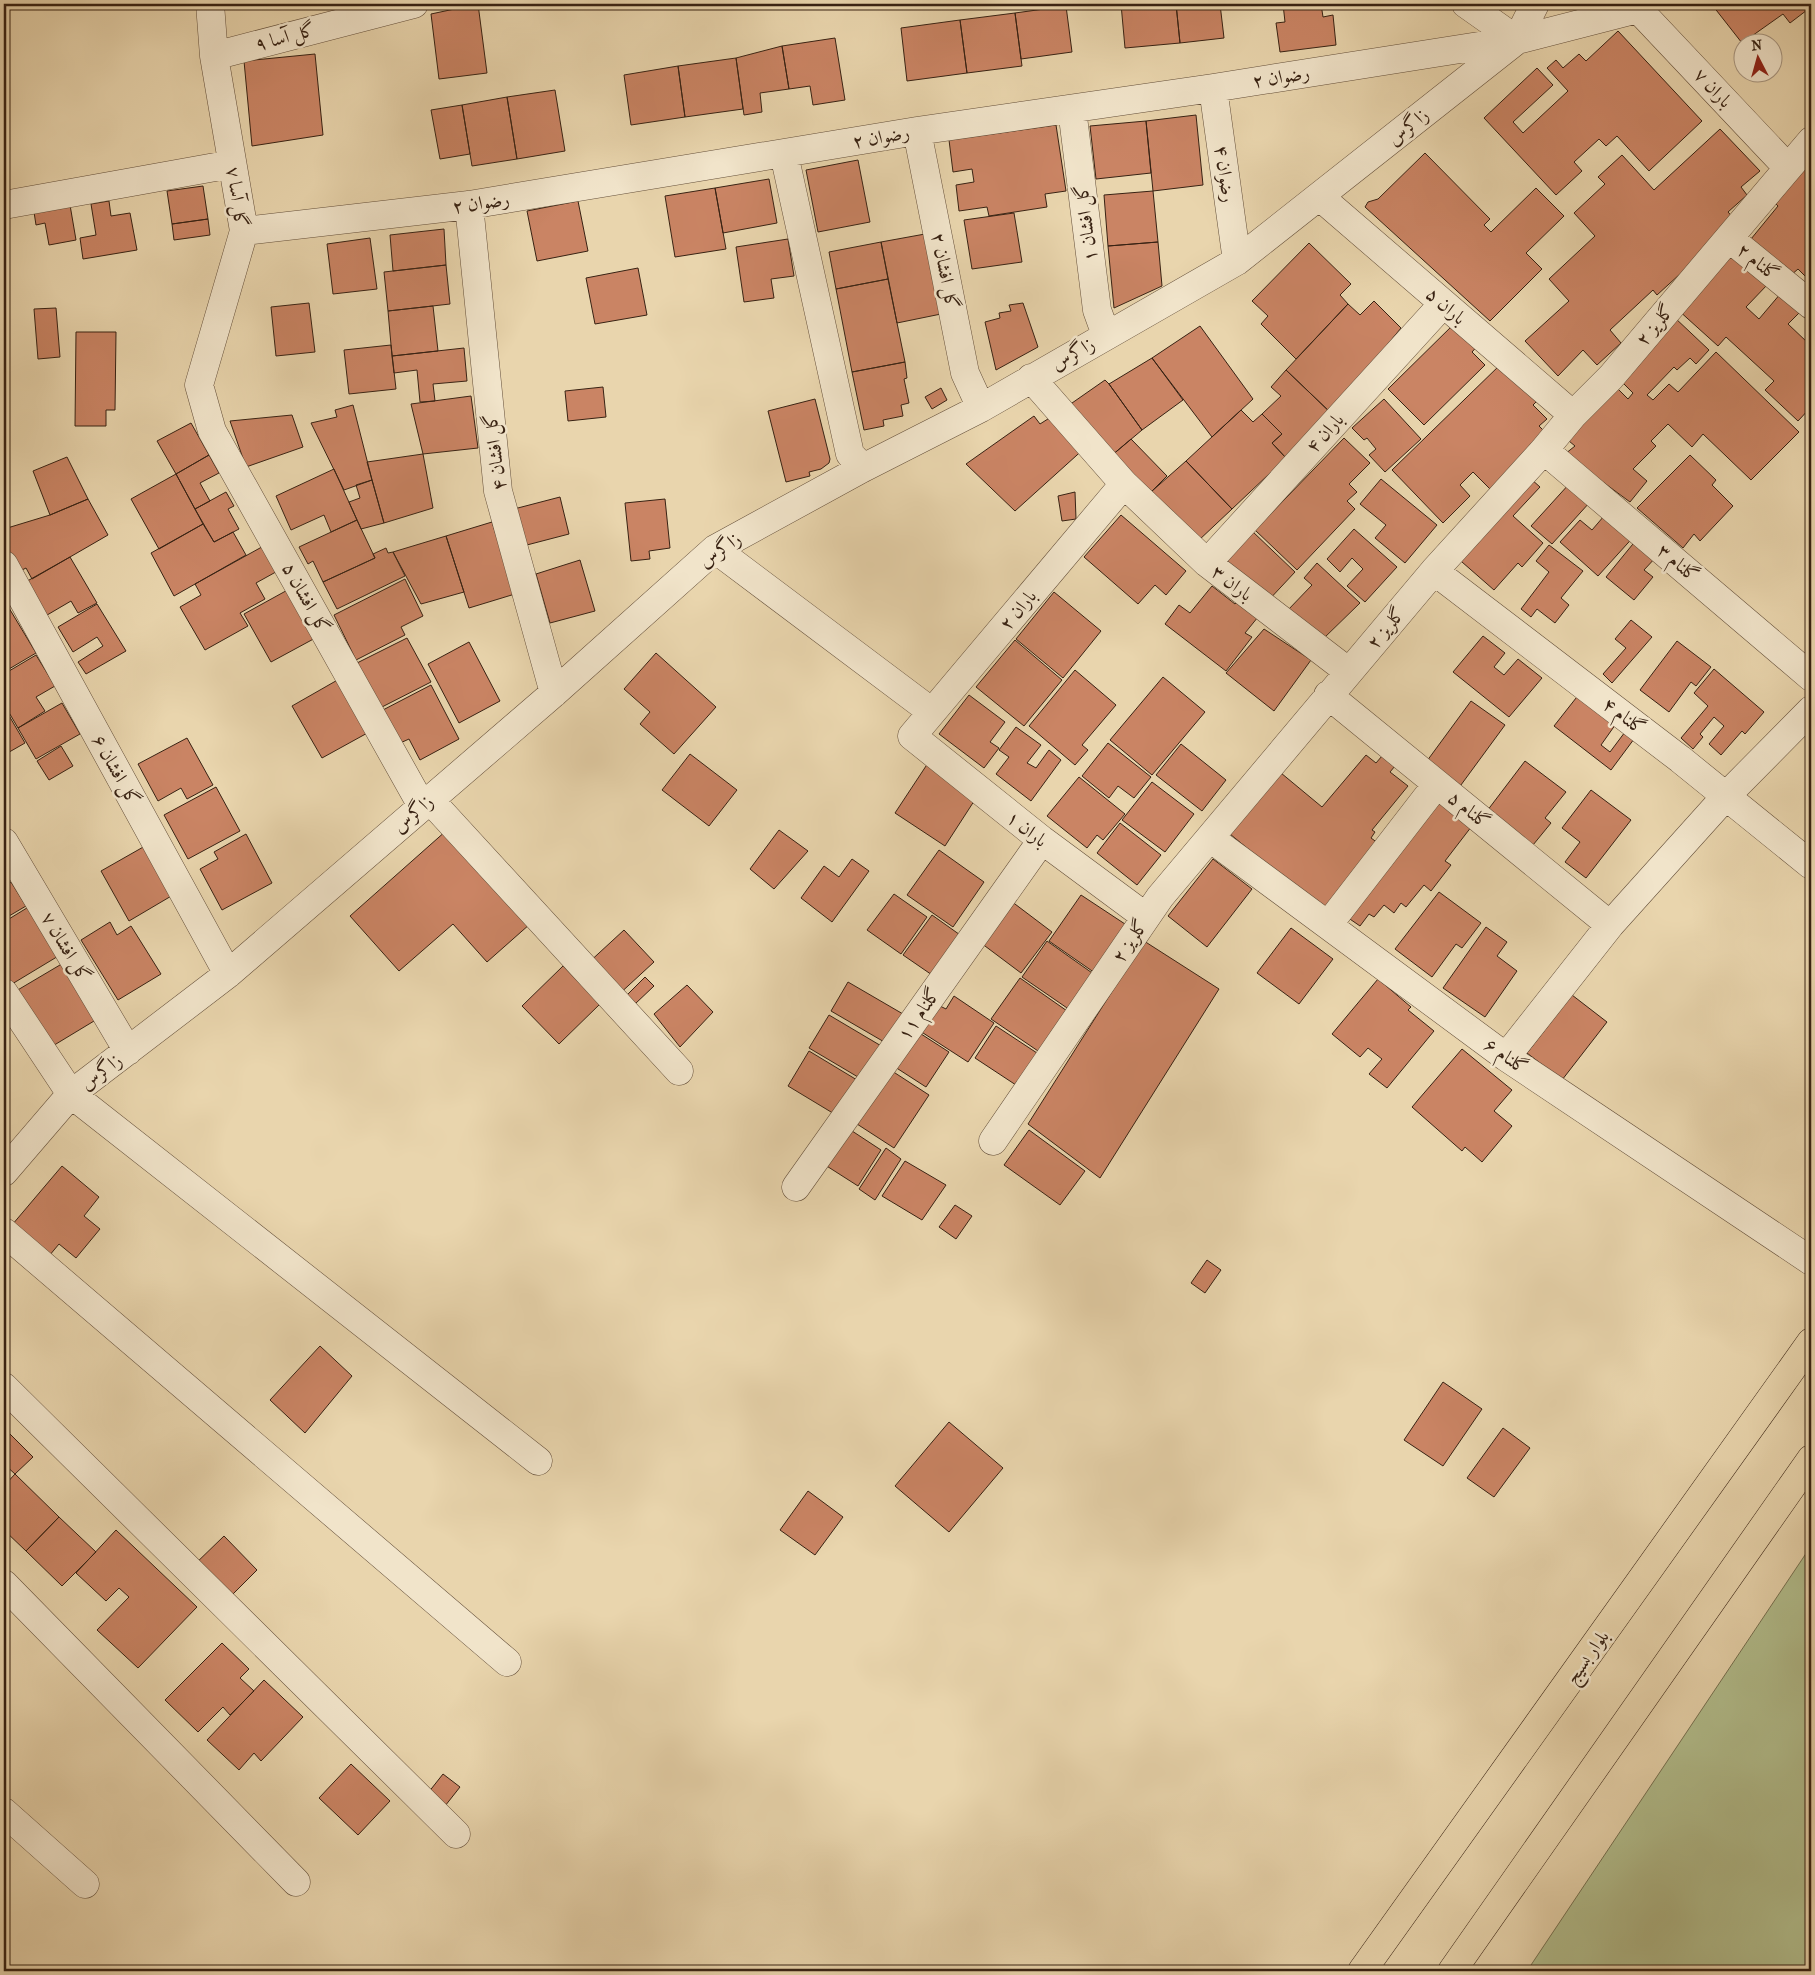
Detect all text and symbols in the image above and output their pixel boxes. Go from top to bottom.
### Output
street label: گل آسا ۹ [252,17,318,57]
north arrow [1732,32,1782,82]
text: N [1751,37,1763,55]
street label: رضوان ۲ [1251,62,1311,93]
street label: باران ۷ [1689,64,1737,112]
street label: زاگرس [1382,102,1433,150]
street label: رضوان ۲ [851,121,911,154]
street label: رضوان ۴ [1209,144,1240,204]
street label: گل آسا ۷ [220,165,253,229]
street label: گل افشان ۱ [1069,183,1104,263]
street label: رضوان ۲ [451,188,511,219]
street label: گل افشان ۲ [925,231,964,312]
street label: گلنام ۲ [1729,238,1784,289]
street label: باران ۵ [1422,283,1470,329]
street label: گلریز ۲ [1631,299,1679,351]
street label: زاگرس [1046,331,1099,375]
street label: باران ۴ [1302,409,1348,457]
street label: گل افشان ۴ [478,412,513,492]
street label: زاگرس [693,526,745,572]
street label: گلنام ۳ [1649,539,1704,591]
street label: گل افشان ۵ [276,558,335,638]
street label: باران ۳ [1207,560,1257,606]
street label: باران ۲ [995,585,1041,635]
street label: گلریز ۲ [1362,602,1410,654]
street label: گلنام ۴ [1595,692,1650,743]
street label: گل افشان ۶ [86,730,145,810]
street label: گلنام ۵ [1440,786,1495,837]
street label: زاگرس [387,789,438,838]
street label: باران ۱ [1002,806,1052,852]
street label: گل افشان ۷ [35,908,96,987]
street label: گلریز ۲ [1107,915,1153,967]
street label: گلنام ۱۱ [892,983,949,1047]
street label: گلنام ۶ [1477,1033,1532,1083]
street label: زاگرس [75,1048,126,1095]
street label: بلوار بسیج [1560,1626,1619,1691]

